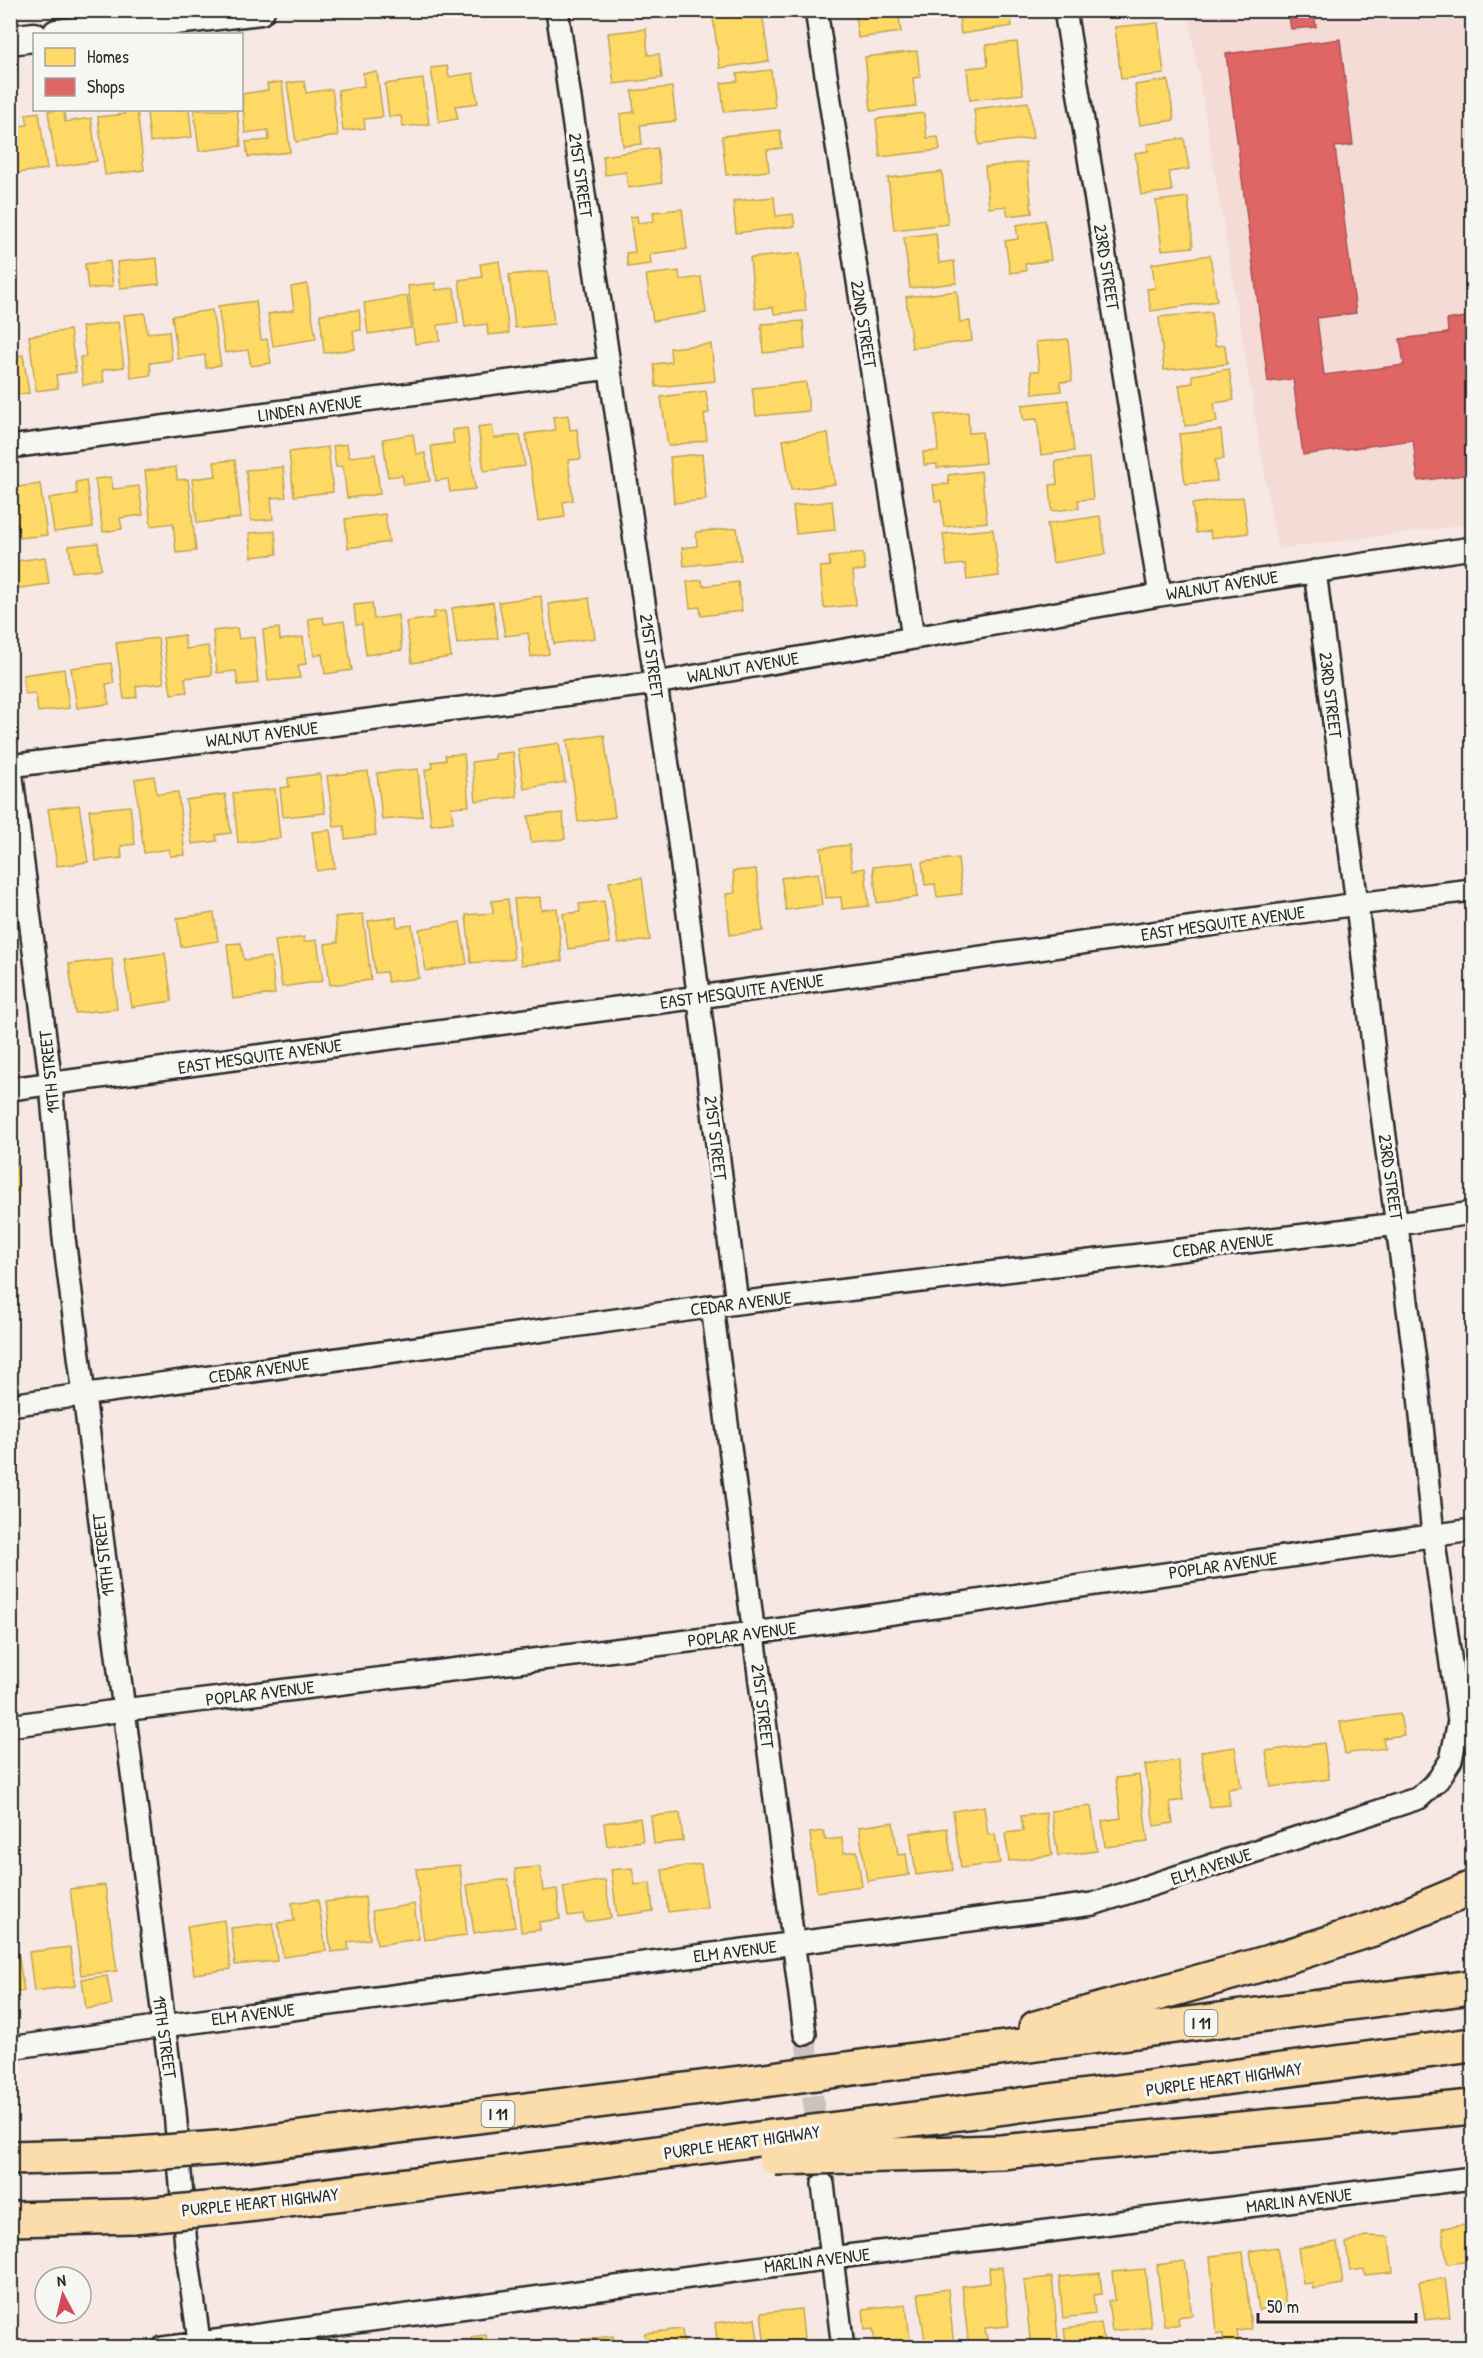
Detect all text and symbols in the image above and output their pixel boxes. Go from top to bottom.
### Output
legend [33,33,243,111]
text: Homes [87,44,129,69]
text: Shops [87,74,125,99]
street label: 21ST STREET [563,131,599,219]
street label: 23RD STREET [1088,222,1126,312]
street label: 22ND STREET [845,278,883,370]
street label: LINDEN AVENUE [256,388,364,428]
street label: WALNUT AVENUE [1164,564,1280,606]
street label: 21ST STREET [634,612,670,700]
street label: WALNUT AVENUE [685,645,801,689]
street label: 23RD STREET [1313,651,1349,740]
street label: WALNUT AVENUE [204,715,320,753]
street label: EAST MESQUITE AVENUE [1139,899,1307,947]
street label: EAST MESQUITE AVENUE [658,967,826,1015]
street label: 19TH STREET [32,1029,66,1115]
street label: EAST MESQUITE AVENUE [176,1032,344,1080]
street label: 21ST STREET [698,1094,734,1182]
street label: 23RD STREET [1373,1132,1409,1222]
street label: CEDAR AVENUE [1171,1226,1275,1264]
street label: CEDAR AVENUE [689,1284,793,1322]
street label: CEDAR AVENUE [207,1351,311,1389]
street label: 19TH STREET [85,1512,120,1598]
street label: POPLAR AVENUE [1167,1545,1279,1585]
street label: POPLAR AVENUE [686,1615,798,1653]
street label: 21ST STREET [745,1662,781,1750]
street label: POPLAR AVENUE [204,1674,316,1712]
street label: ELM AVENUE [1167,1841,1255,1891]
street label: ELM AVENUE [692,1933,778,1969]
street label: 19TH STREET [147,1994,183,2081]
street label: ELM AVENUE [210,1996,296,2032]
road number: I 11 [1184,2010,1218,2036]
street label: PURPLE HEART HIGHWAY [1144,2056,1304,2102]
road number: I 11 [482,2101,514,2127]
street label: PURPLE HEART HIGHWAY [662,2119,822,2165]
street label: PURPLE HEART HIGHWAY [180,2181,340,2223]
street label: MARLIN AVENUE [1245,2181,1353,2219]
street label: MARLIN AVENUE [763,2241,871,2279]
north arrow [33,2265,93,2325]
text: N [56,2269,67,2292]
scale bar [1258,2286,1416,2324]
text: 50 m [1267,2294,1299,2319]

